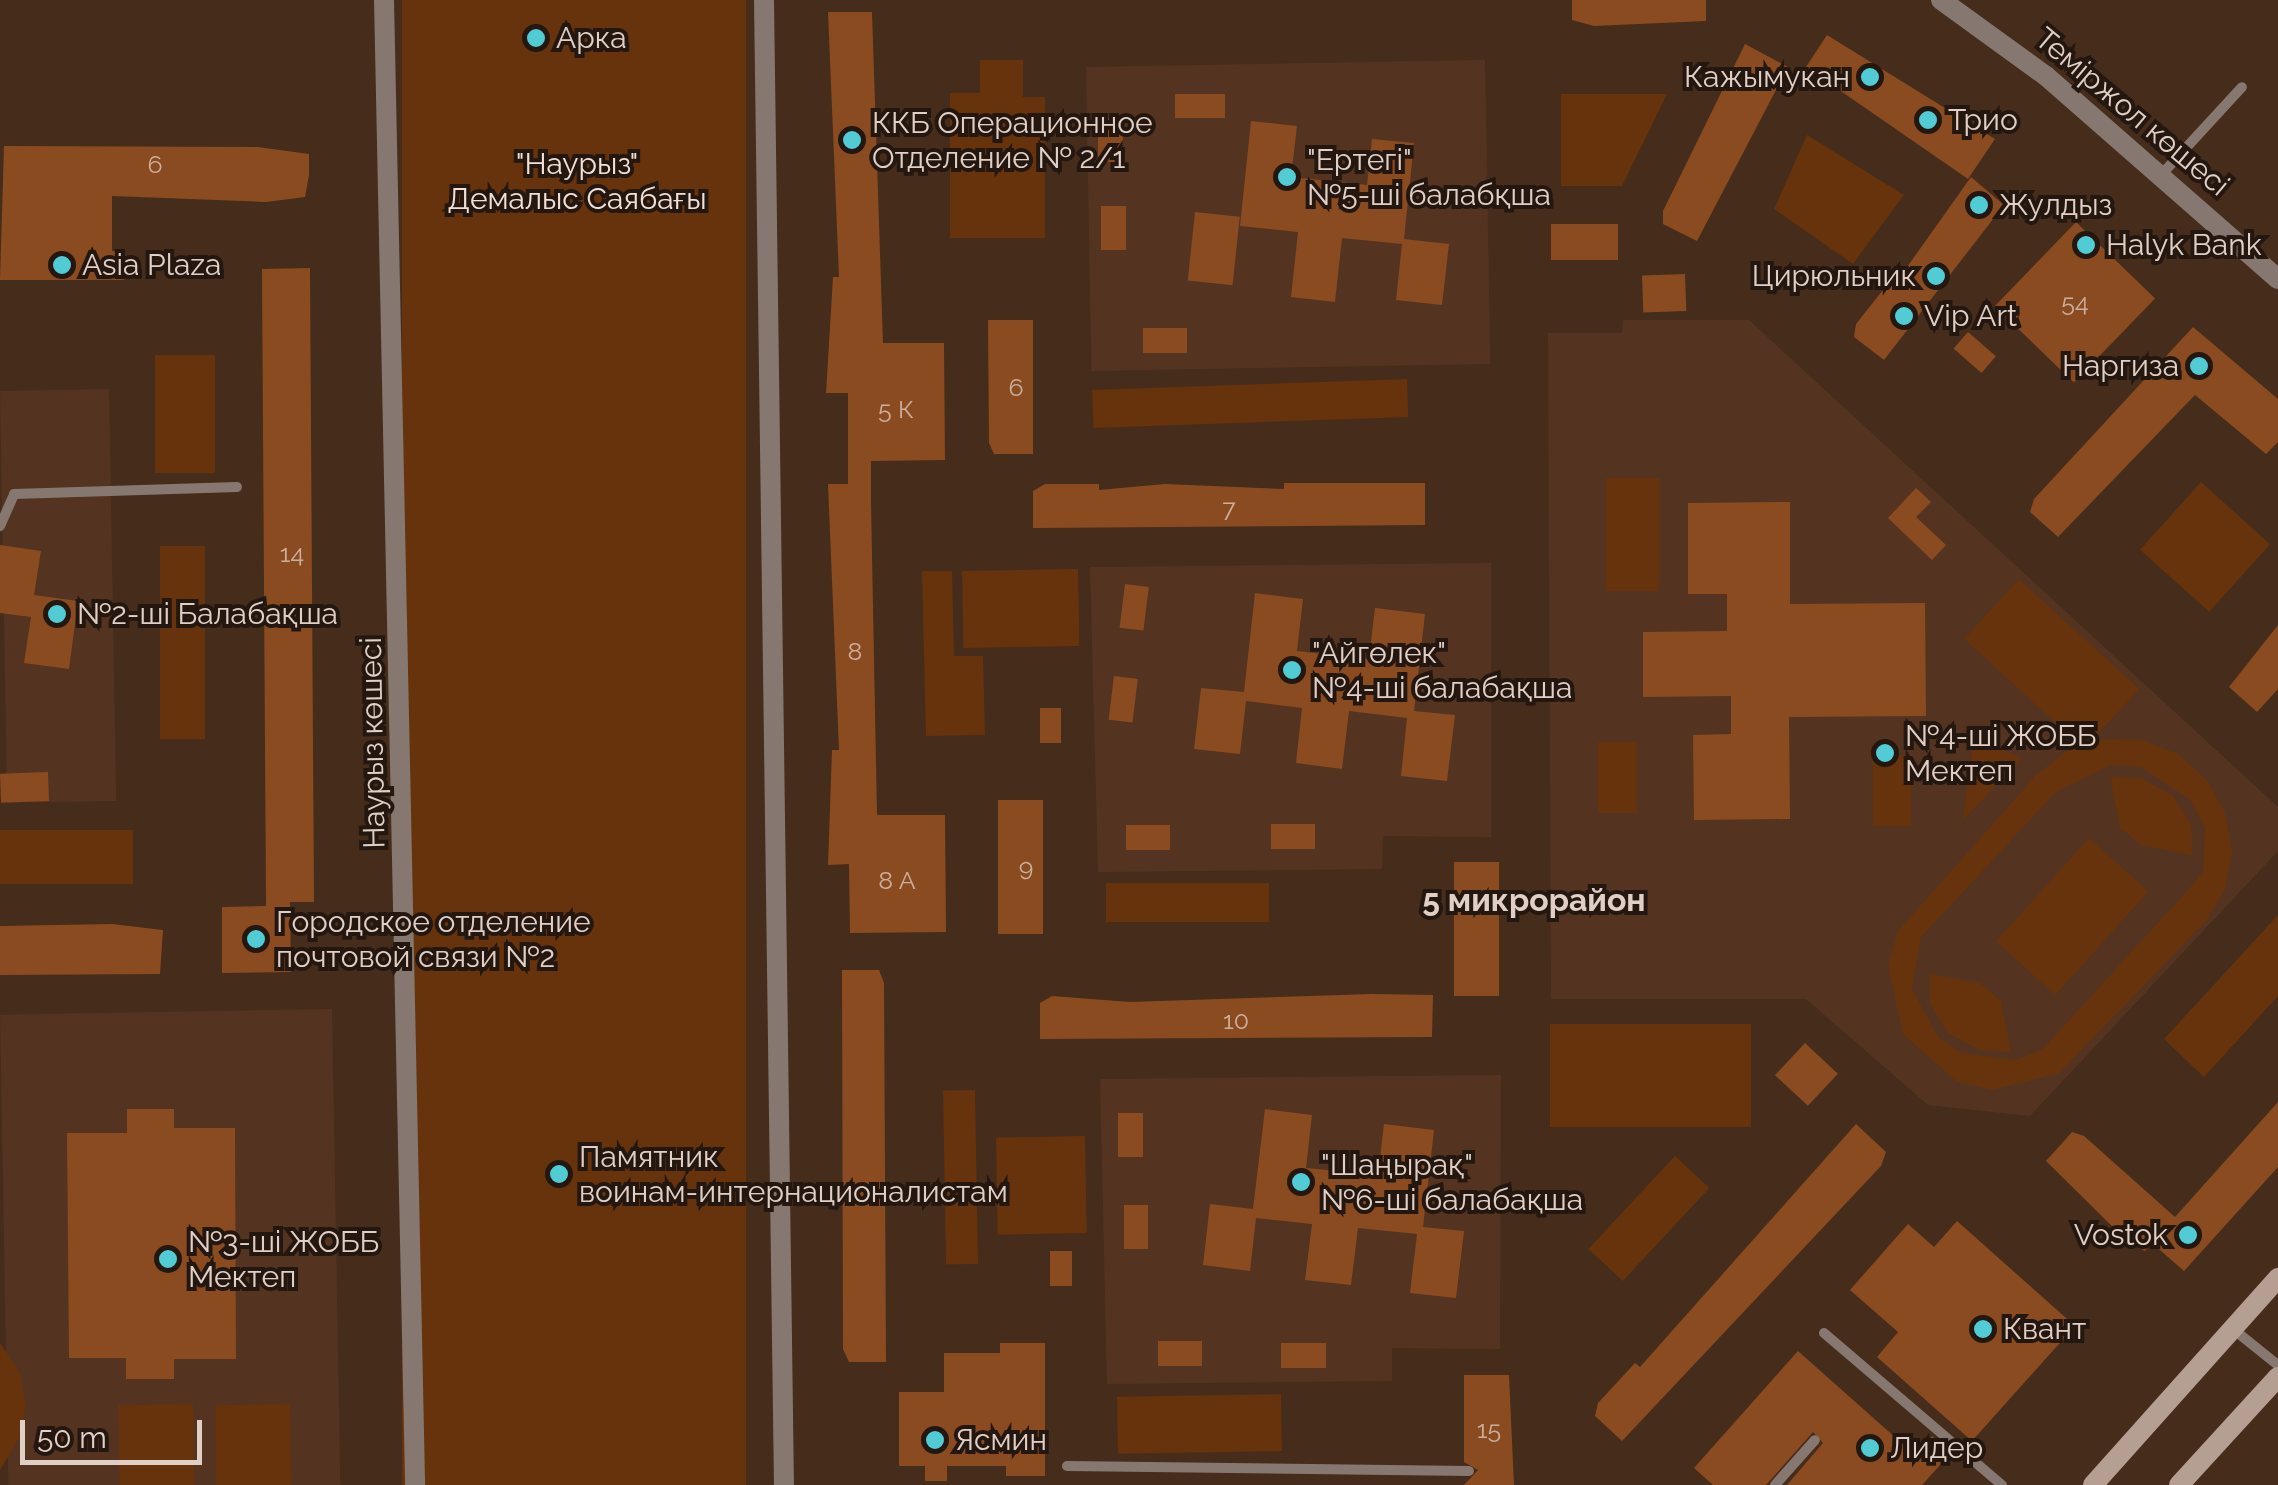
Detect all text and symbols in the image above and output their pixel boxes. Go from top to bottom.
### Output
place label: Арка [556,20,627,56]
street label: Теміржол көшесі [2028,20,2236,204]
marker: Арка [525,27,547,49]
place label: Кажымукан [1684,59,1850,95]
marker: Кажымукан [1859,66,1881,88]
place label: Трио [1948,102,2018,138]
place label: ККБ Операционное Отделение № 2/1 [872,105,1153,176]
marker: Трио [1917,109,1939,131]
marker: ККБ Операционное Отделение № 2/1 [841,129,863,151]
place label: "Ертегі" №5-ші балабқша [1307,142,1551,212]
park label: "Наурыз" Демалыс Саябағы [448,146,706,216]
house number: 6 [147,149,163,179]
marker: "Ертегі" №5-ші балабқша [1276,166,1298,188]
place label: Жулдыз [1999,187,2112,223]
marker: Жулдыз [1968,194,1990,216]
place label: Halyk Bank [2106,227,2262,263]
marker: Halyk Bank [2075,234,2097,256]
place label: Asia Plaza [82,247,221,283]
marker: Asia Plaza [51,254,73,276]
place label: Цирюльник [1752,258,1916,294]
marker: Цирюльник [1925,265,1947,287]
house number: 54 [2061,287,2089,317]
place label: Vip Art [1924,298,2018,334]
marker: Vip Art [1893,305,1915,327]
place label: Наргиза [2062,348,2179,384]
marker: Наргиза [2188,355,2210,377]
house number: 6 [1008,372,1024,402]
house number: 5 К [878,394,914,424]
house number: 7 [1222,493,1236,523]
house number: 14 [280,538,304,568]
place label: №2-ші Балабақша [77,596,338,632]
marker: №2-ші Балабақша [46,603,68,625]
place label: "Айгөлек" №4-ші балабақша [1312,635,1572,706]
house number: 8 [848,636,862,666]
street label: Наурыз көшесі [353,637,393,849]
marker: "Айгөлек" №4-ші балабақша [1281,659,1303,681]
place label: №4-ші ЖОББ Мектеп [1905,718,2096,788]
marker: №4-ші ЖОББ Мектеп [1874,742,1896,764]
house number: 9 [1019,852,1033,882]
house number: 8 А [878,865,916,895]
district label: 5 микрорайон [1422,881,1646,919]
place label: Городское отделение почтовой связи №2 [276,904,591,974]
marker: Городское отделение почтовой связи №2 [245,928,267,950]
house number: 10 [1223,1005,1249,1035]
place label: Памятник воинам-интернационалистам [579,1139,1008,1210]
place label: "Шаңырақ" №6-ші балабақша [1321,1147,1583,1218]
marker: Памятник воинам-интернационалистам [548,1163,570,1185]
marker: "Шаңырақ" №6-ші балабақша [1290,1171,1312,1193]
place label: Vostok [2074,1217,2168,1253]
place label: №3-ші ЖОББ Мектеп [188,1224,379,1294]
marker: Vostok [2177,1224,2199,1246]
marker: №3-ші ЖОББ Мектеп [157,1248,179,1270]
place label: Квант [2003,1311,2086,1347]
marker: Квант [1972,1318,1994,1340]
scale bar [25,1400,208,1462]
house number: 15 [1477,1414,1501,1444]
text: 50 m [37,1420,107,1455]
place label: Ясмин [955,1422,1047,1458]
marker: Ясмин [924,1429,946,1451]
place label: Лидер [1890,1430,1983,1466]
marker: Лидер [1859,1437,1881,1459]

